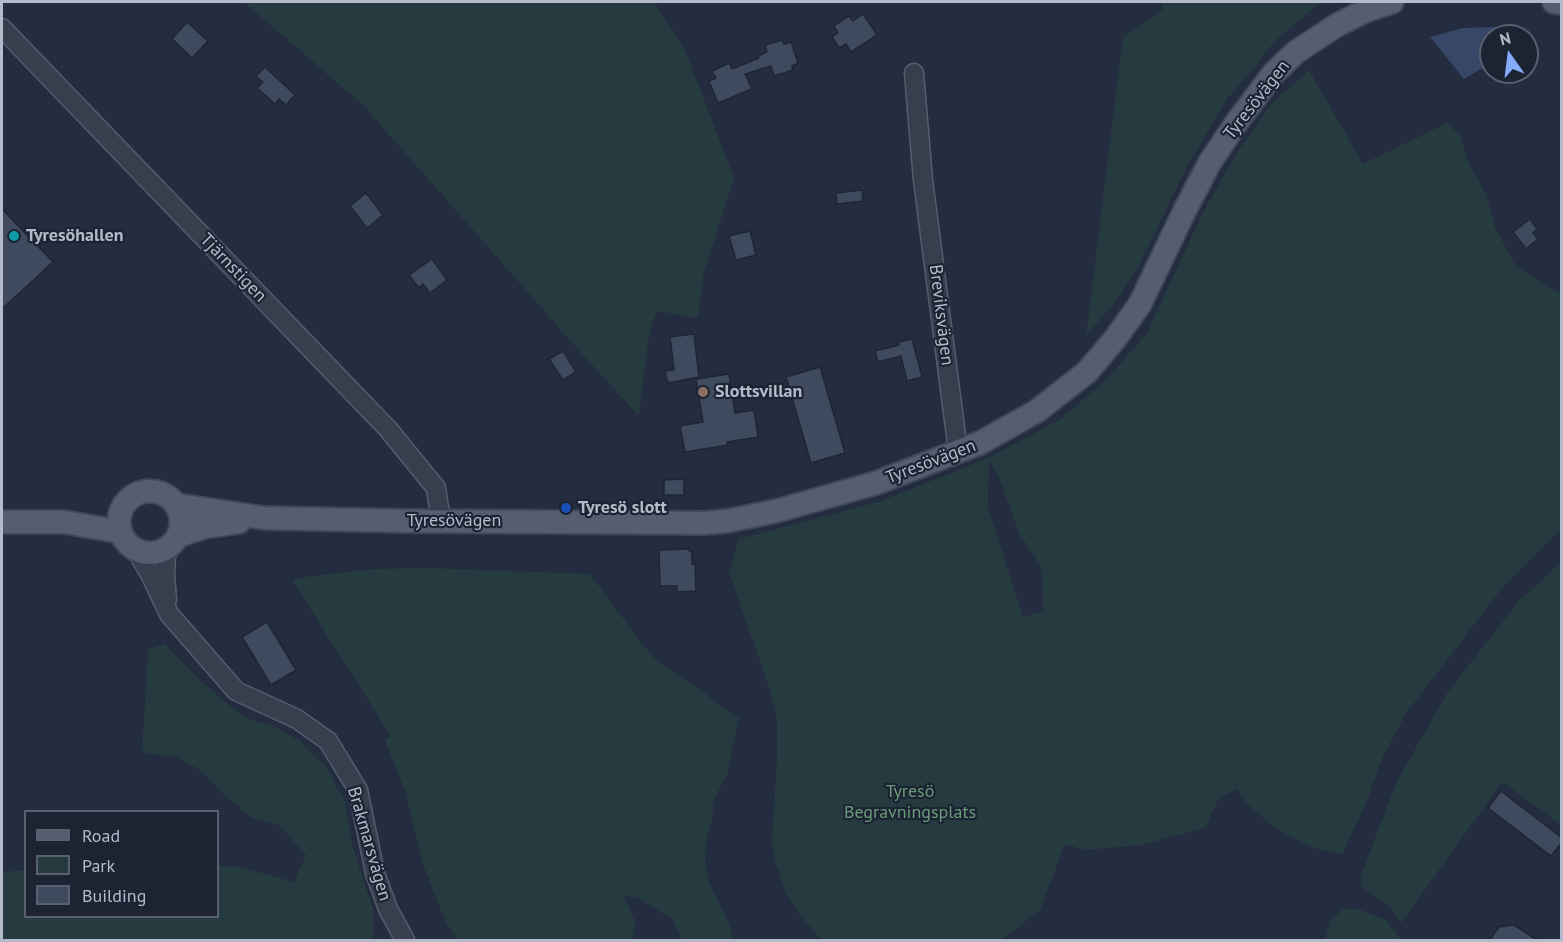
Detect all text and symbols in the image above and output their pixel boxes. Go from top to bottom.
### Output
north arrow [1479,24,1539,84]
text: N [1498,28,1513,49]
street label: Tyresövägen [1219,56,1295,144]
place label: Tyresöhallen [26,225,124,247]
marker: Tyresöhallen [7,229,21,243]
street label: Tjärnstigen [195,229,271,307]
street label: Breviksvägen [924,263,958,367]
place label: Slottsvillan [715,381,802,403]
marker: Slottsvillan [696,385,710,399]
street label: Tyresövägen [883,435,979,489]
place label: Tyresö slott [578,497,667,519]
marker: Tyresö slott [559,501,573,515]
street label: Tyresövägen [407,510,501,532]
park label: Tyresö Begravningsplats [844,781,976,824]
street label: Brakmarsvägen [342,784,396,904]
legend [24,810,219,918]
text: Road [82,824,120,847]
text: Park [82,854,115,877]
text: Building [82,884,146,907]

